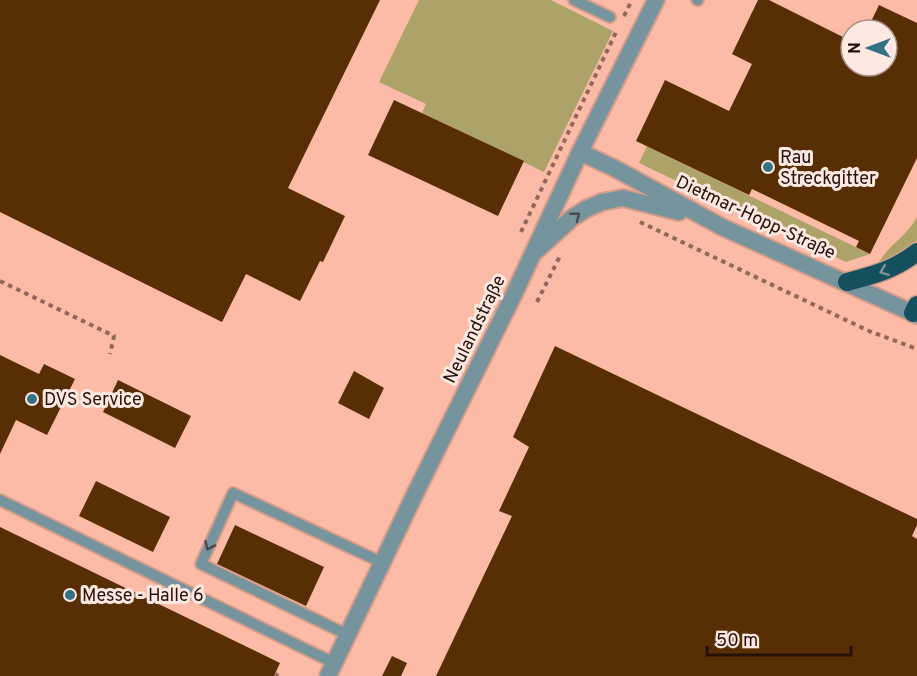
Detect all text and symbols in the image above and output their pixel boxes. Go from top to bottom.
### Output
north arrow [839,18,899,78]
text: N [846,42,866,54]
place label: Rau Streckgitter [780,147,876,191]
marker: Rau Streckgitter [761,160,775,174]
street label: Dietmar-Hopp-Straße [672,171,839,265]
one-way arrow [569,213,580,224]
one-way arrow [879,264,890,276]
street label: Neulandstraße [439,272,511,388]
place label: DVS Service [44,389,142,412]
marker: DVS Service [25,392,39,406]
one-way arrow [204,540,216,551]
place label: Messe - Halle 6 [82,585,204,608]
marker: Messe - Halle 6 [63,588,77,602]
scale bar [707,619,851,657]
text: 50 m [716,630,758,653]

